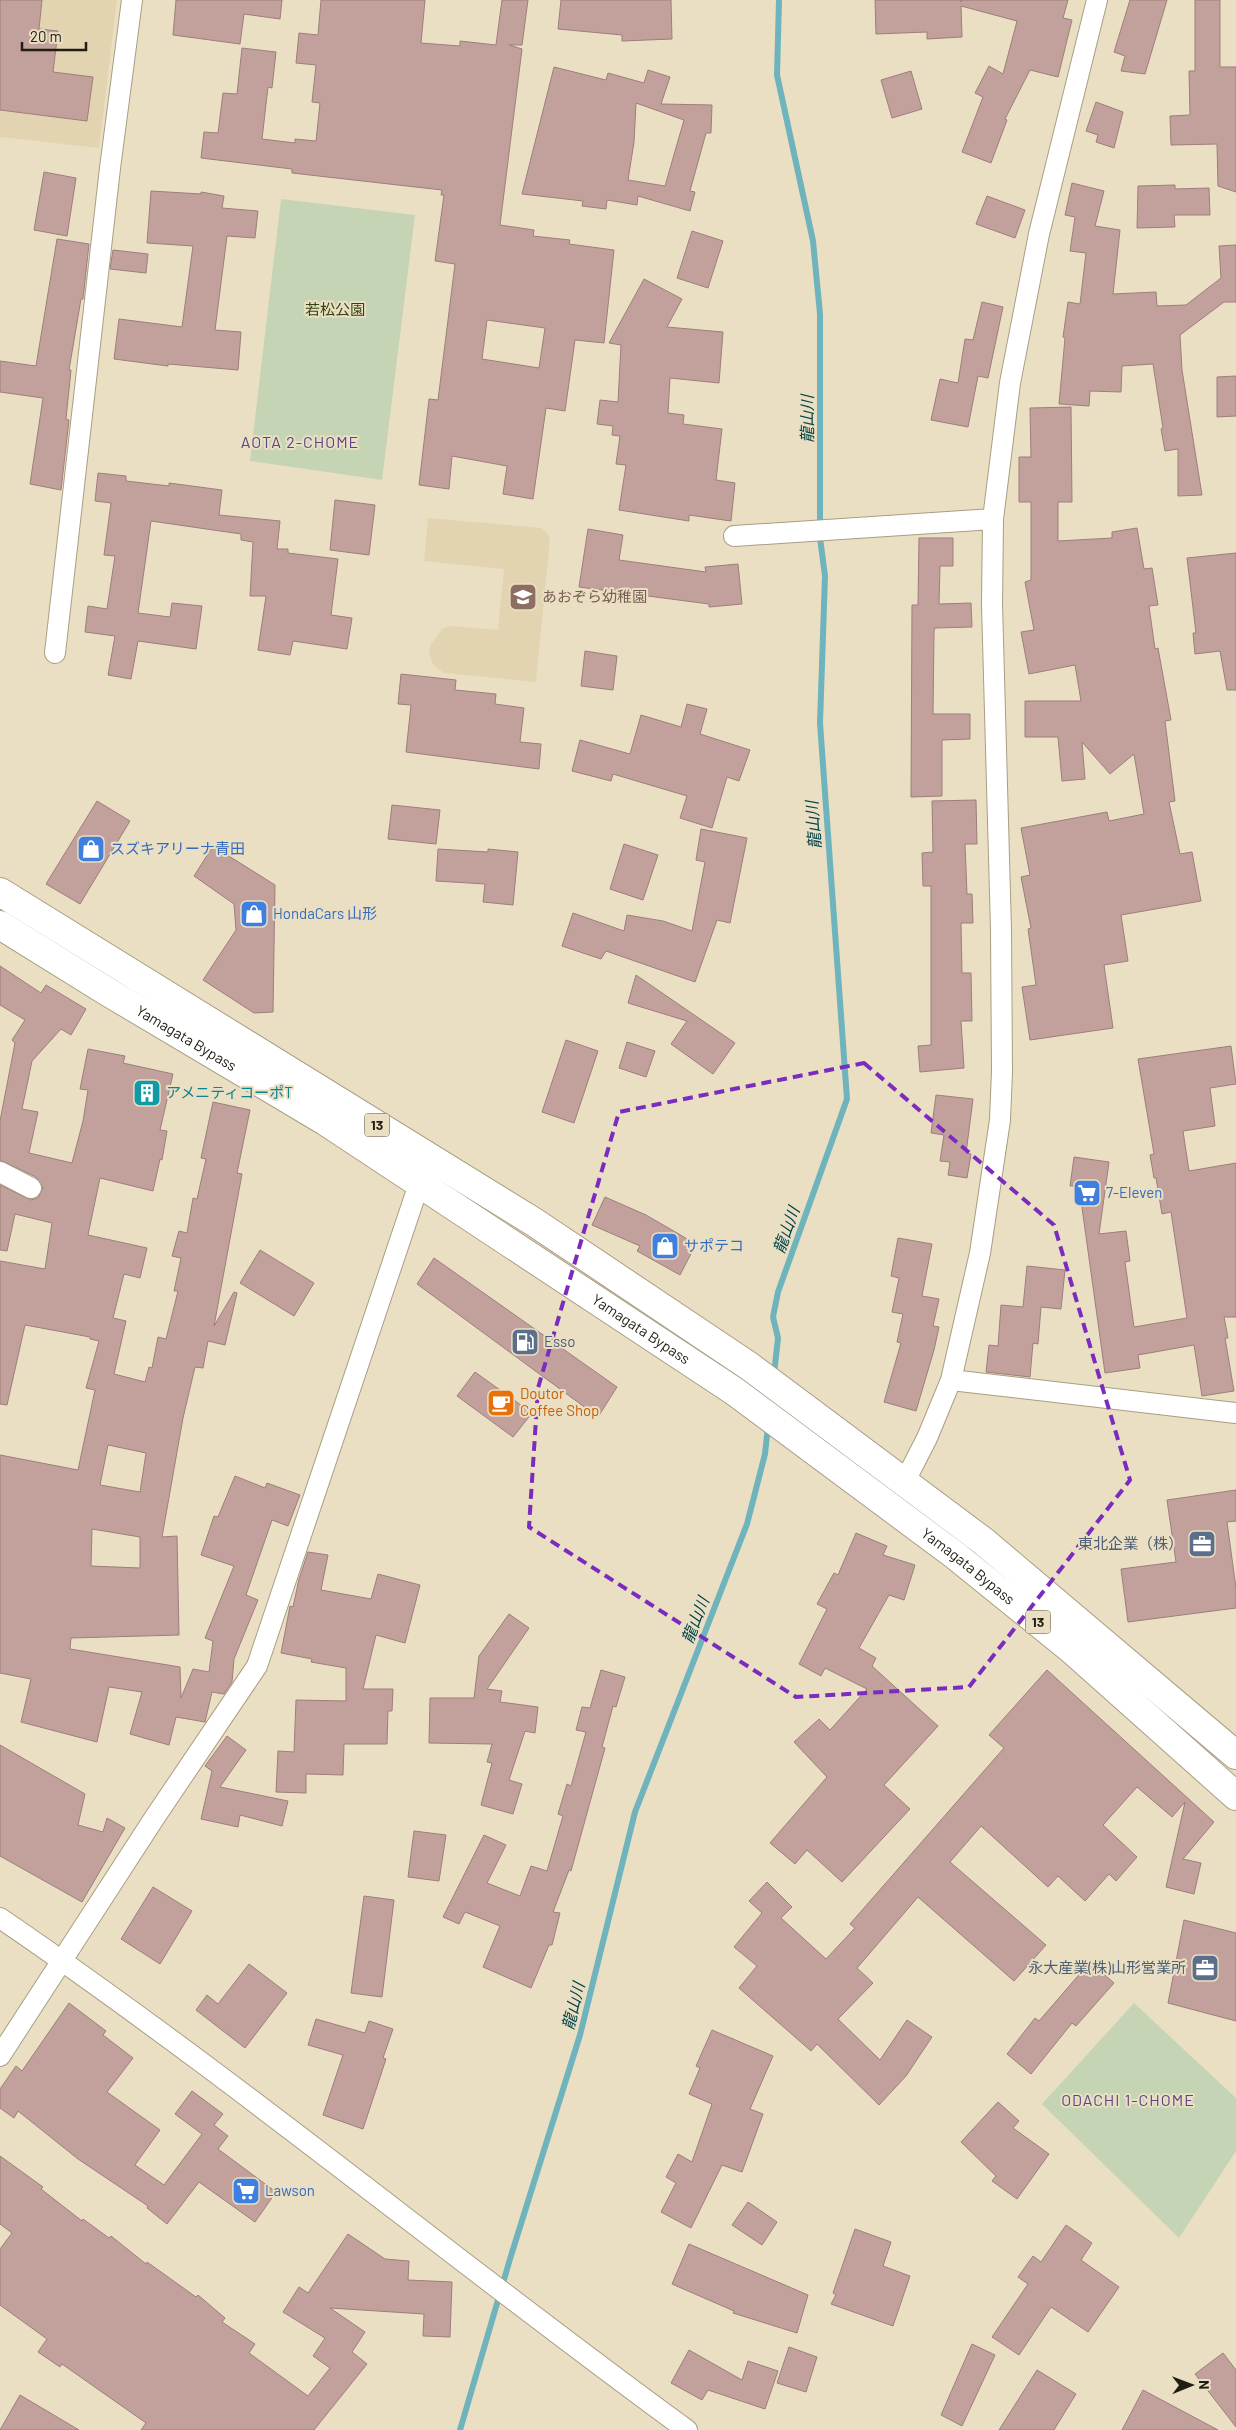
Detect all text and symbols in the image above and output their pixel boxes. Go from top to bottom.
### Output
scale bar [22,20,86,52]
text: 20 m [30,27,62,45]
park label: 若松公園 [305,300,365,318]
water label: 龍山川 [797,393,816,443]
district label: AOTA 2-CHOME [241,432,359,451]
school or university icon: あおぞら幼稚園 [508,582,538,612]
place label: あおぞら幼稚園 [542,587,647,605]
water label: 龍山川 [801,798,824,850]
shop icon: スズキアリーナ青田 [76,834,106,864]
place label: スズキアリーナ青田 [110,839,245,857]
shop icon: HondaCars 山形 [239,899,269,929]
place label: HondaCars 山形 [273,904,377,922]
street label: Yamagata Bypass [133,1001,240,1074]
building icon: アメニティコーポT [132,1078,162,1108]
place label: アメニティコーポT [166,1083,293,1101]
road number: 13 [364,1114,390,1136]
supermarket icon: 7-Eleven [1072,1178,1102,1208]
place label: 7-Eleven [1106,1183,1162,1201]
water label: 龍山川 [768,1202,803,1256]
shop icon: サポテコ [650,1231,680,1261]
place label: サポテコ [684,1236,744,1254]
street label: Yamagata Bypass [589,1290,694,1368]
fuel station icon: Esso [510,1327,540,1357]
place label: Esso [544,1332,575,1350]
place label: Doutor Coffee Shop [520,1384,599,1419]
cafe icon: Doutor Coffee Shop [486,1388,516,1418]
street label: Yamagata Bypass [918,1523,1019,1608]
office icon: 東北企業（株） [1187,1529,1217,1559]
place label: 東北企業（株） [1078,1534,1183,1552]
water label: 龍山川 [677,1592,713,1646]
road number: 13 [1026,1610,1050,1634]
office icon: 永大産業(株)山形営業所 [1190,1953,1220,1983]
place label: 永大産業(株)山形営業所 [1028,1958,1186,1976]
water label: 龍山川 [557,1978,588,2031]
district label: ODACHI 1-CHOME [1061,2090,1195,2109]
supermarket icon: Lawson [231,2176,261,2206]
place label: Lawson [265,2181,315,2199]
north arrow [1166,2360,1216,2410]
text: N [1196,2380,1213,2390]

